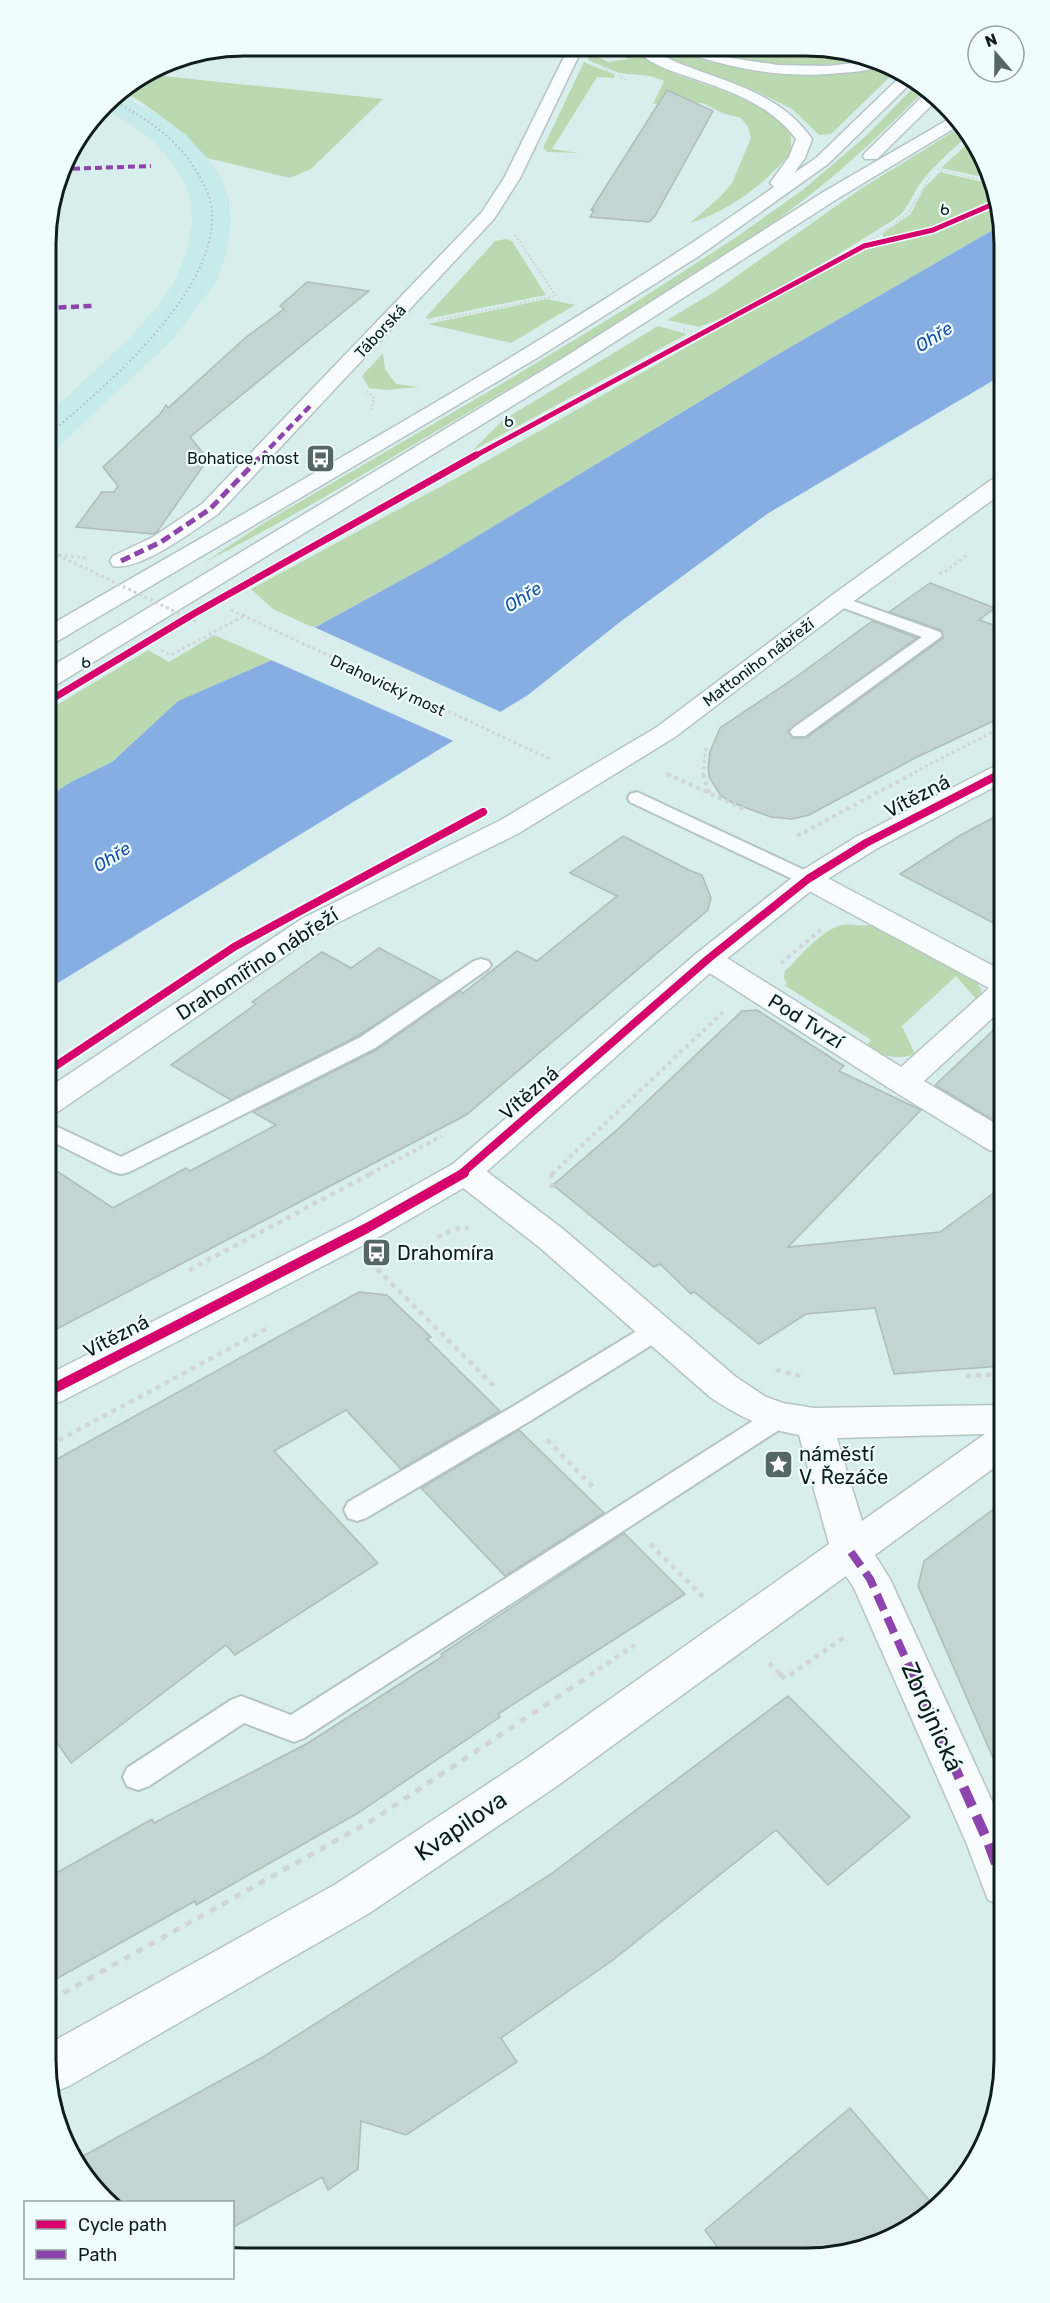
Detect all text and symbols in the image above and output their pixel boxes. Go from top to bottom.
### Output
north arrow [966,24,1026,84]
text: N [982,29,1000,51]
street label: 6 [936,199,953,220]
street label: Táborská [351,301,410,362]
water label: Ohře [911,317,957,357]
street label: 6 [500,411,517,432]
bus stop icon: Bohatice, most [304,442,336,474]
place label: Bohatice, most [187,449,299,468]
water label: Ohře [500,577,546,617]
street label: Mattoniho nábřeží [699,614,819,710]
street label: Drahovický most [327,651,448,720]
street label: 6 [76,652,95,673]
street label: Vítězná [880,769,954,823]
water label: Ohře [89,837,135,877]
street label: Drahomířino nábřeží [172,902,343,1025]
street label: Pod Tvrzí [764,989,849,1054]
street label: Vítězná [495,1061,563,1125]
bus stop icon: Drahomíra [360,1237,392,1269]
place label: Drahomíra [397,1241,494,1265]
street label: Vítězná [79,1309,153,1363]
place label: náměstí V. Řezáče [799,1442,888,1489]
place icon: náměstí V. Řezáče [762,1449,794,1481]
street label: Zbrojnická [896,1658,968,1776]
street label: Kvapilova [410,1785,512,1867]
legend [24,2201,234,2279]
text: Cycle path [78,2214,167,2236]
text: Path [78,2244,117,2266]

